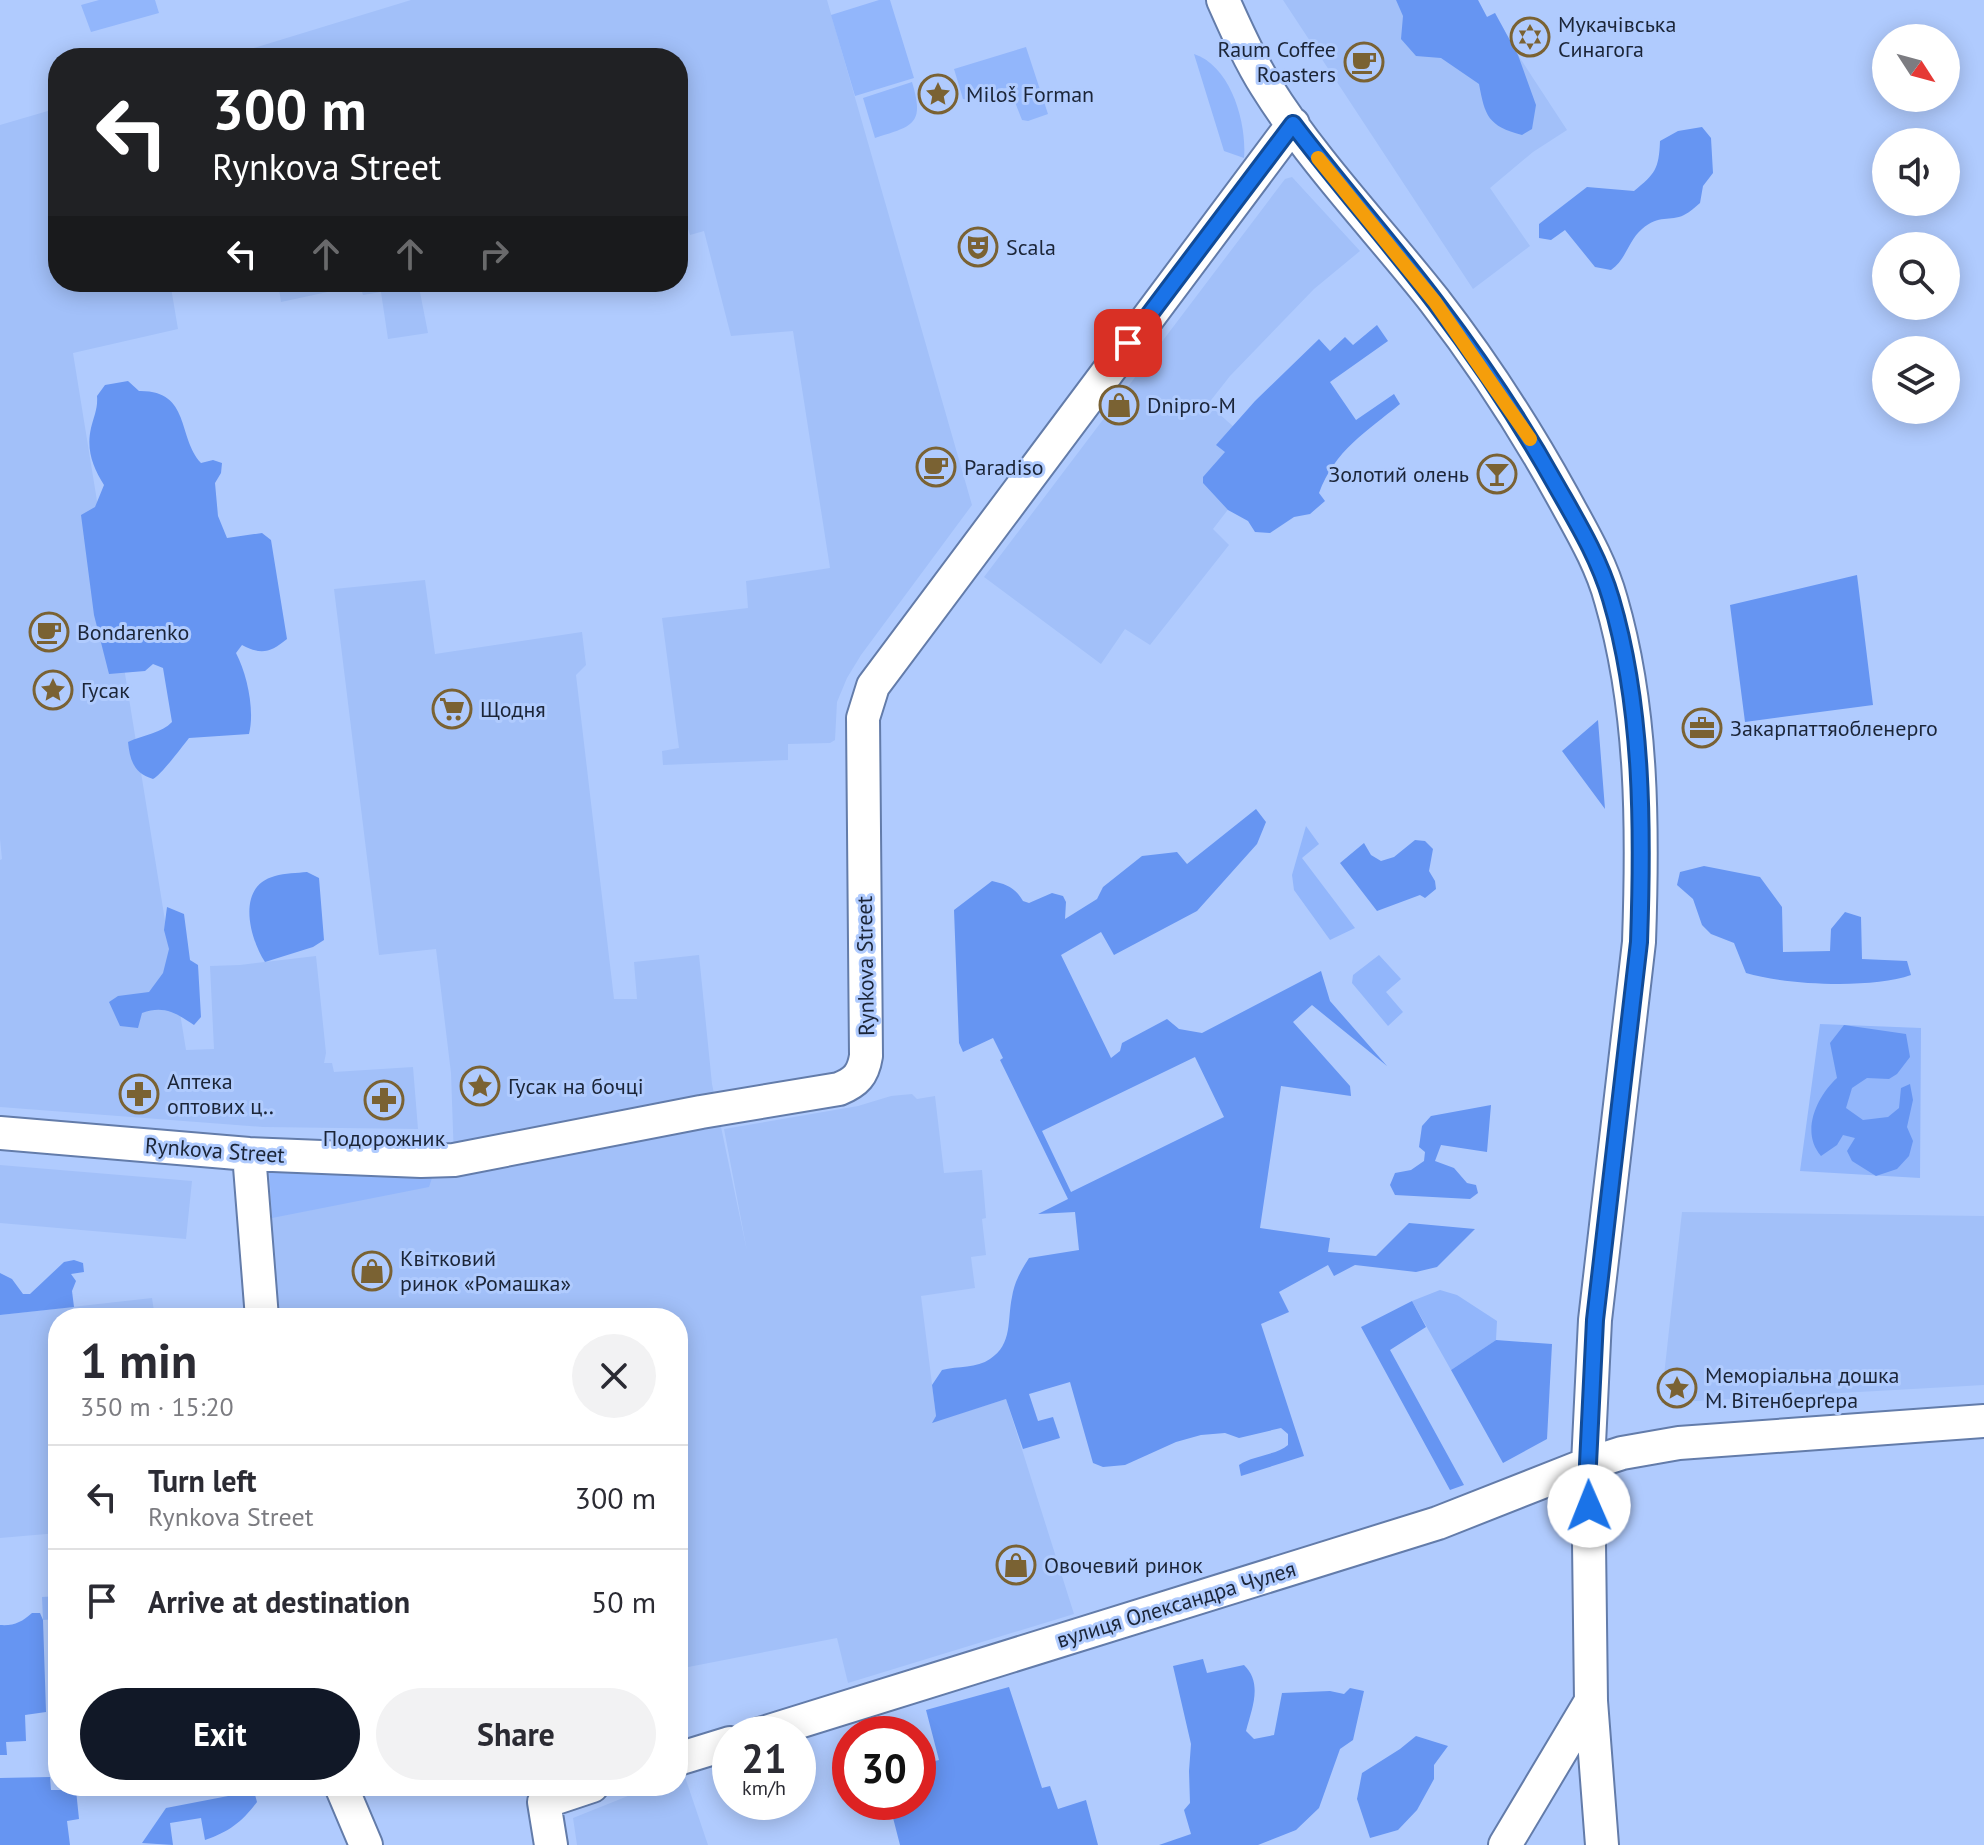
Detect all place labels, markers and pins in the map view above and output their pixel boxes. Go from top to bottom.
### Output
place label: Мукачівська Синагога [1558,10,1676,63]
synagogue icon: Мукачівська Синагога [1509,16,1551,58]
place label: Raum Coffee Roasters [1217,35,1336,88]
cafe icon: Raum Coffee Roasters [1343,41,1385,83]
place icon: Miloš Forman [917,73,959,115]
place label: Miloš Forman [966,80,1094,108]
theatre icon: Scala [957,226,999,268]
place label: Scala [1006,233,1056,261]
pin [1094,309,1162,377]
shop icon: Dnipro-M [1098,384,1140,426]
place label: Dnipro-M [1147,391,1236,419]
cafe icon: Paradiso [915,446,957,488]
place label: Paradiso [964,453,1044,481]
bar icon: Золотий олень [1476,453,1518,495]
place label: Золотий олень [1328,460,1469,488]
cafe icon: Bondarenko [28,611,70,653]
place label: Bondarenko [77,618,189,646]
place icon: Гусак [32,669,74,711]
place label: Гусак [81,676,130,704]
supermarket icon: Щодня [431,688,473,730]
place label: Щодня [480,695,546,723]
office icon: Закарпаттяобленерго [1681,707,1723,749]
place label: Закарпаттяобленерго [1730,714,1938,742]
place icon: Гусак на бочці [459,1065,501,1107]
place label: Аптека оптових ц‥ [167,1067,274,1120]
place label: Гусак на бочці [508,1072,644,1100]
pharmacy icon: Аптека оптових ц‥ [118,1073,160,1115]
pharmacy icon: Подорожник [363,1079,405,1121]
place label: Подорожник [323,1124,446,1152]
place label: Квітковий ринок «Ромашка» [400,1244,571,1297]
shop icon: Квітковий ринок «Ромашка» [351,1250,393,1292]
place label: Меморіальна дошка М. Вітенберґера [1705,1361,1900,1414]
place icon: Меморіальна дошка М. Вітенберґера [1656,1367,1698,1409]
shop icon: Овочевий ринок [995,1544,1037,1586]
place label: Овочевий ринок [1044,1551,1203,1579]

